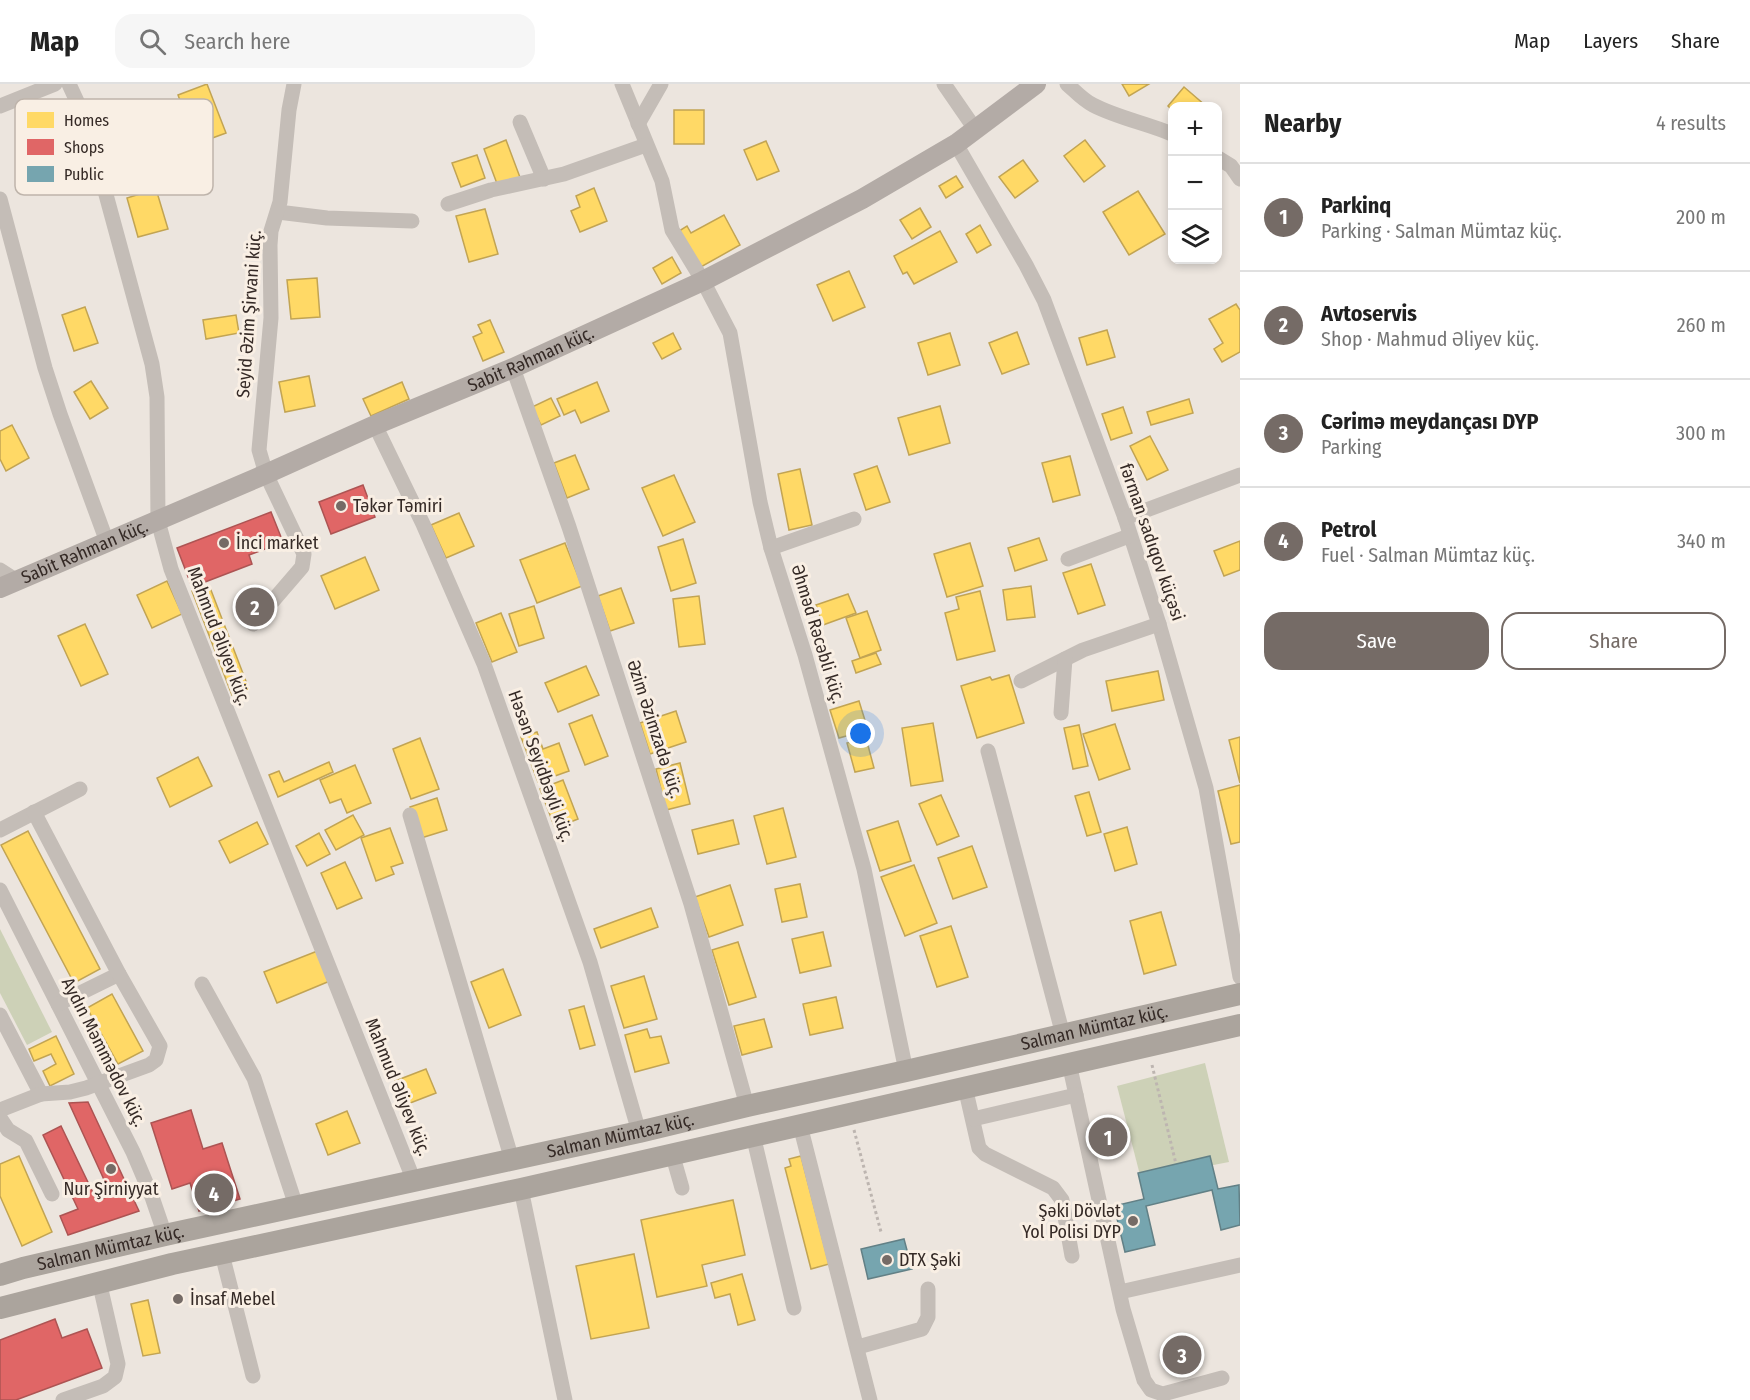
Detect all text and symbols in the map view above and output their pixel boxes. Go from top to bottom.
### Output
search box [115,14,535,68]
text: Map [30,25,79,58]
icon: search [136,25,169,58]
text: Search here [184,28,290,55]
text: Map [1514,28,1550,54]
text: Layers [1583,28,1638,54]
text: Share [1671,28,1720,54]
legend [15,99,213,195]
map controls [1168,102,1222,264]
button: + [1168,102,1222,156]
text: Nearby [1264,108,1341,139]
text: Homes [64,111,109,130]
text: 4 results [1656,111,1726,135]
text: Shops [64,138,104,157]
button: − [1168,156,1222,210]
text: Public [64,165,104,184]
text: Parkinq [1321,192,1391,219]
text: 1 [1279,205,1288,229]
text: 200 m [1676,205,1726,229]
button: layers [1168,210,1222,264]
text: Parking · Salman Mümtaz küç. [1321,219,1562,243]
street label: Seyid Əzim Şirvani küç. [232,229,266,399]
text: Avtoservis [1321,300,1417,327]
text: 2 [1279,313,1288,337]
text: 260 m [1677,313,1726,337]
street label: Sabit Rəhman küç. [464,321,597,397]
text: Shop · Mahmud Əliyev küç. [1321,327,1539,351]
text: Cərimə meydançası DYP [1321,408,1538,435]
text: 3 [1279,421,1288,445]
text: 300 m [1676,421,1726,445]
text: Parking [1321,435,1382,459]
street label: fərman sadıqov küçəsi [1115,460,1189,624]
place label: Təkər Təmiri [353,495,443,517]
marker: Təkər Təmiri [334,499,348,513]
street label: Sabit Rəhman küç. [18,515,151,589]
text: Petrol [1321,516,1376,543]
text: 4 [1278,529,1289,553]
text: 340 m [1677,529,1726,553]
place label: İnci market [236,532,319,554]
marker: İnci market [217,536,231,550]
text: Fuel · Salman Mümtaz küç. [1321,543,1535,567]
street label: Əhməd Rəcəbli küç. [786,562,850,706]
street label: Mahmud Əliyev küç. [182,564,256,708]
pin: 2 [236,584,274,630]
button: Save [1264,612,1489,670]
button: Share [1501,612,1726,670]
street label: Əzim Əzimzadə küç. [622,657,688,801]
street label: Həsən Seyidbəyli küç. [503,687,579,845]
your location [846,719,875,748]
street label: Aydın Məmmədov küç. [57,974,151,1130]
street label: Salman Mümtaz küç. [1019,1000,1170,1055]
street label: Mahmud Əliyev küç. [360,1015,436,1159]
street label: Salman Mümtaz küç. [545,1108,696,1163]
pin: 1 [1088,1114,1128,1160]
marker: Nur Şirniyyat [104,1162,118,1176]
pin: 4 [194,1170,234,1216]
place label: Nur Şirniyyat [63,1178,159,1200]
place label: Şəki Dövlət Yol Polisi DYP [1022,1200,1121,1243]
marker: Şəki Dövlət Yol Polisi DYP [1126,1214,1140,1228]
street label: Salman Mümtaz küç. [35,1220,186,1275]
place label: DTX Şəki [899,1249,961,1271]
marker: DTX Şəki [880,1253,894,1267]
place label: İnsaf Mebel [190,1288,275,1310]
marker: İnsaf Mebel [171,1292,185,1306]
pin: 3 [1162,1332,1202,1378]

